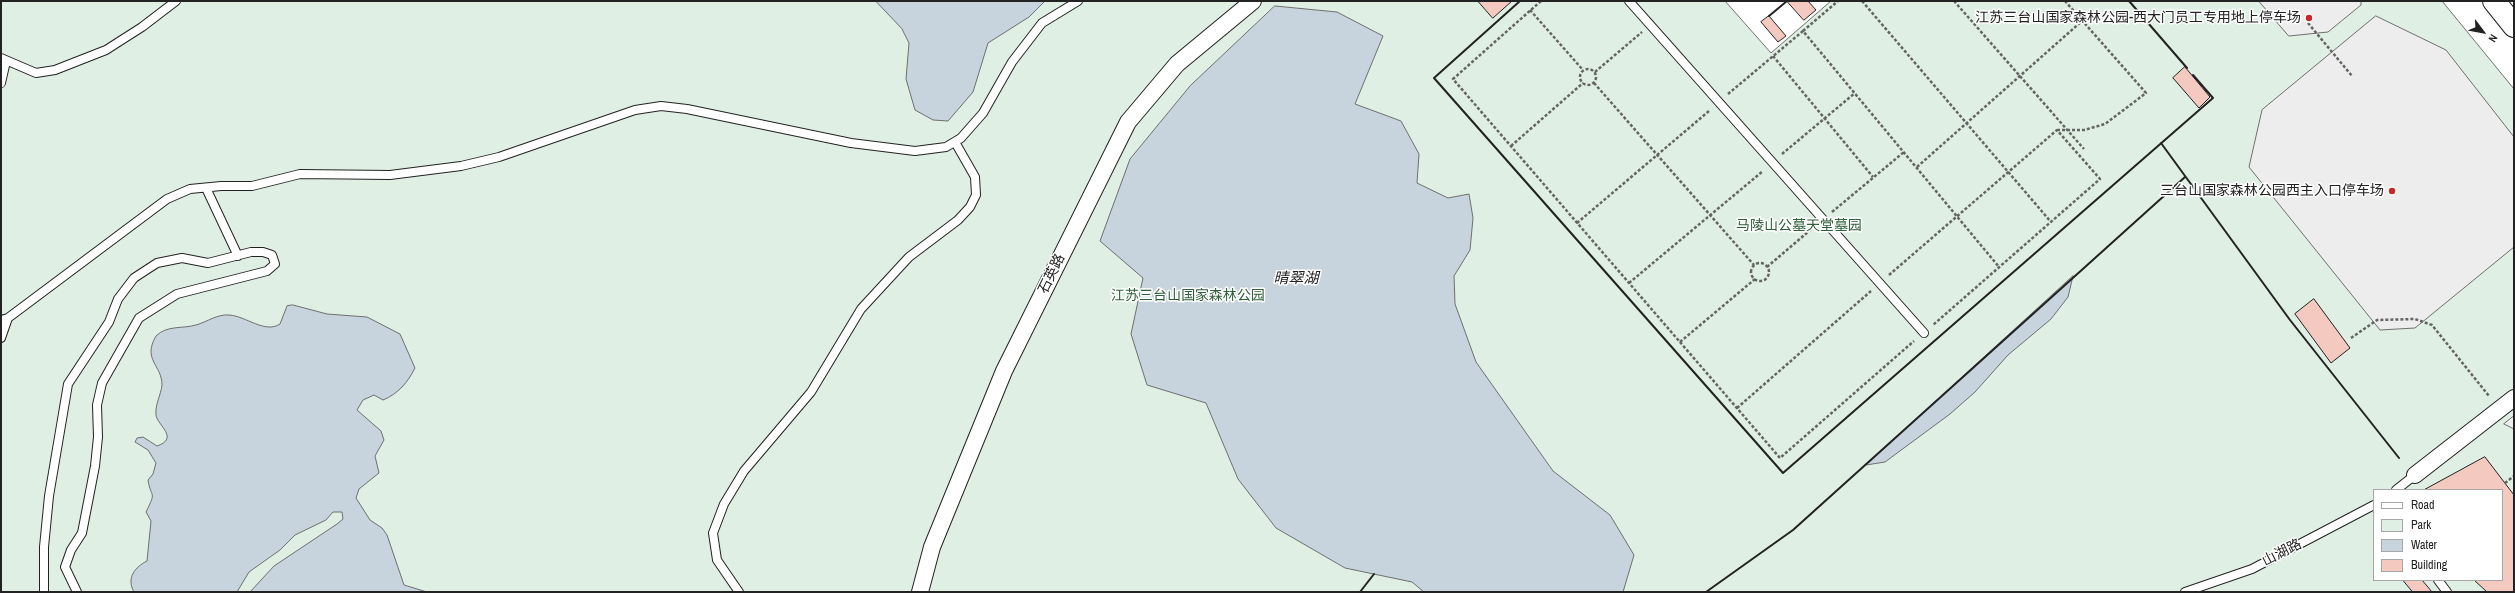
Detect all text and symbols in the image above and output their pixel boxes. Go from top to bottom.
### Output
place label: 江苏三台山国家森林公园-西大门员工专用地上停车场 [1975,10,2301,26]
north arrow [2463,12,2503,52]
marker: 江苏三台山国家森林公园-西大门员工专用地上停车场 [2304,13,2314,23]
text: N [2486,32,2501,45]
place label: 三台山国家森林公园西主入口停车场 [2160,183,2384,199]
marker: 三台山国家森林公园西主入口停车场 [2387,186,2397,196]
park label: 马陵山公墓天堂墓园 [1736,218,1862,234]
street label: 石英路 [1035,251,1069,297]
water label: 晴翠湖 [1274,270,1318,288]
park label: 江苏三台山国家森林公园 [1111,288,1265,304]
legend [2373,489,2503,581]
text: Road [2411,497,2435,513]
text: Park [2411,517,2431,533]
street label: 山湖路 [2259,536,2305,570]
text: Water [2411,537,2437,553]
text: Building [2411,557,2447,573]

